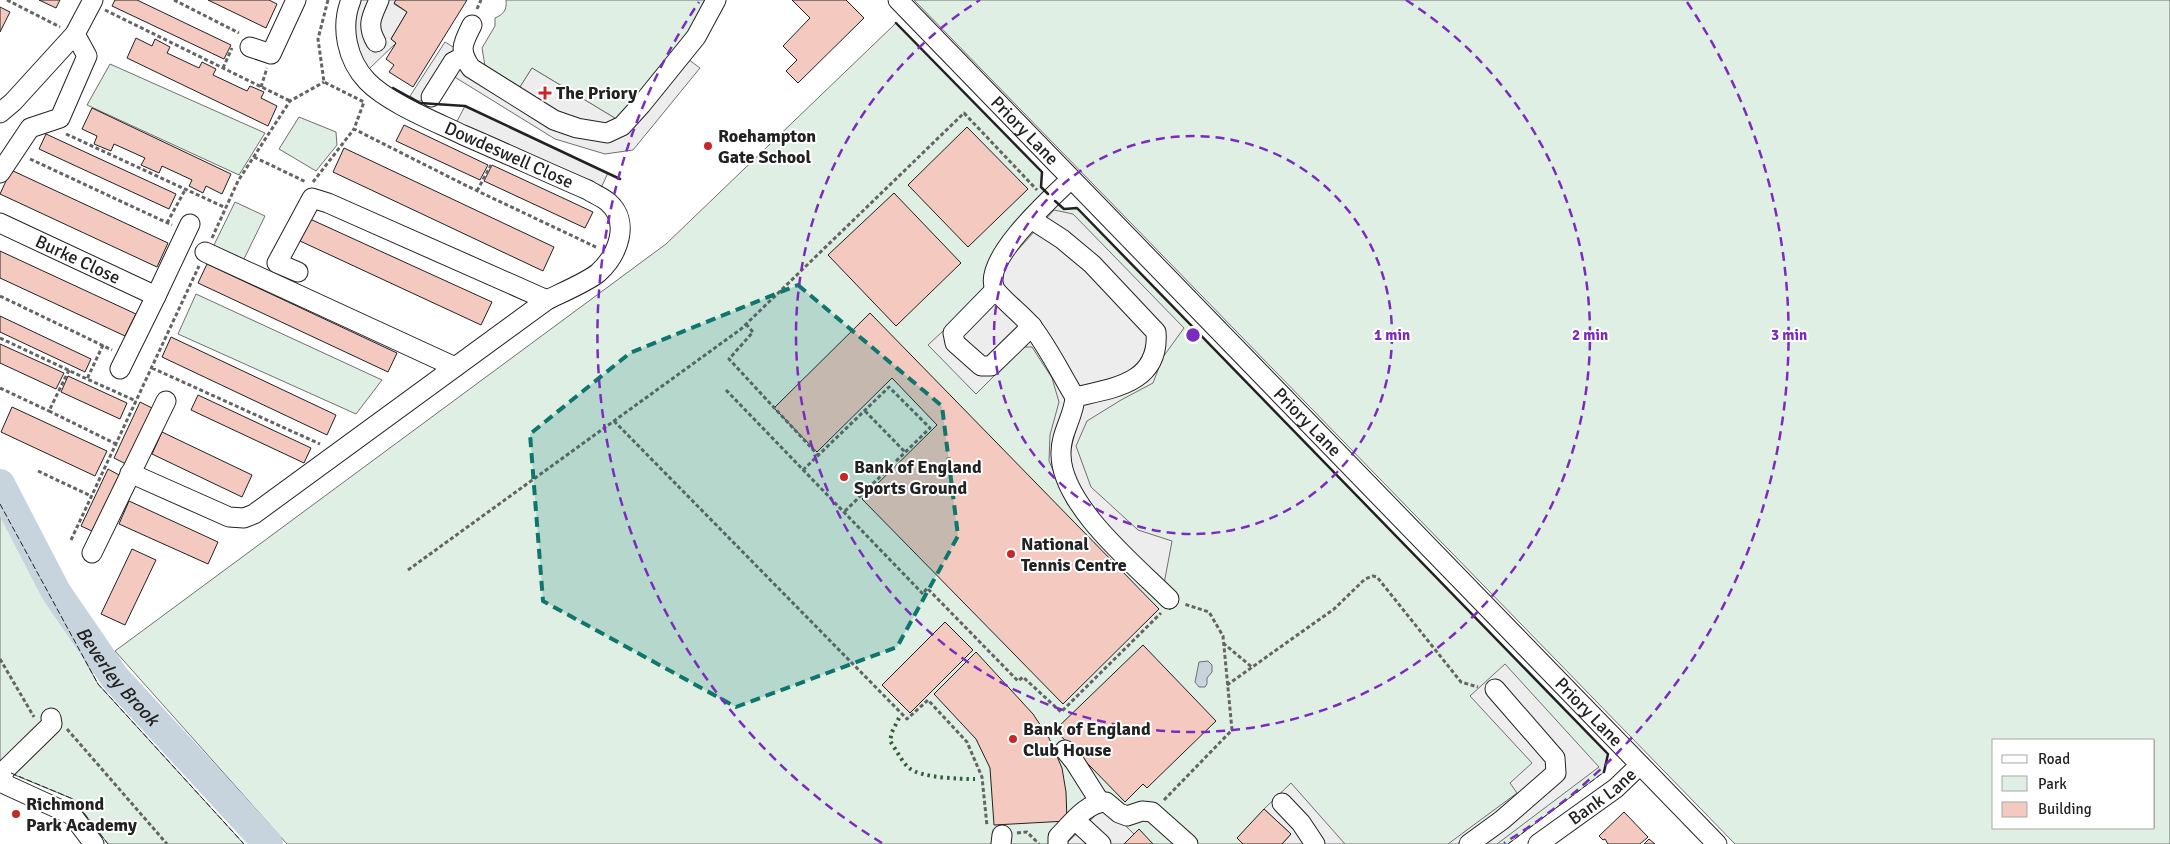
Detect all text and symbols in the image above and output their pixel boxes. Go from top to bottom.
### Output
place label: The Priory [556,82,637,104]
marker: The Priory [538,86,552,100]
street label: Priory Lane [986,91,1063,170]
street label: Dowdeswell Close [441,117,577,193]
place label: Roehampton Gate School [718,125,816,168]
marker: Roehampton Gate School [702,140,714,152]
street label: Burke Close [32,230,124,289]
centre of rings [1184,326,1202,344]
text: 1 min [1374,326,1410,344]
text: 2 min [1572,326,1608,344]
text: 3 min [1771,326,1807,344]
street label: Priory Lane [1269,383,1346,461]
place label: Bank of England Sports Ground [854,456,982,499]
marker: Bank of England Sports Ground [838,471,850,483]
place label: National Tennis Centre [1021,533,1127,576]
marker: National Tennis Centre [1005,548,1017,560]
water label: Beverley Brook [70,622,165,732]
street label: Priory Lane [1550,673,1627,751]
place label: Bank of England Club House [1023,718,1151,761]
marker: Bank of England Club House [1007,733,1019,745]
legend [1992,739,2155,829]
text: Road [2038,750,2070,768]
street label: Bank Lane [1564,763,1641,830]
text: Park [2038,775,2067,793]
place label: Richmond Park Academy [26,793,137,836]
text: Building [2038,800,2092,818]
marker: Richmond Park Academy [10,808,22,820]

